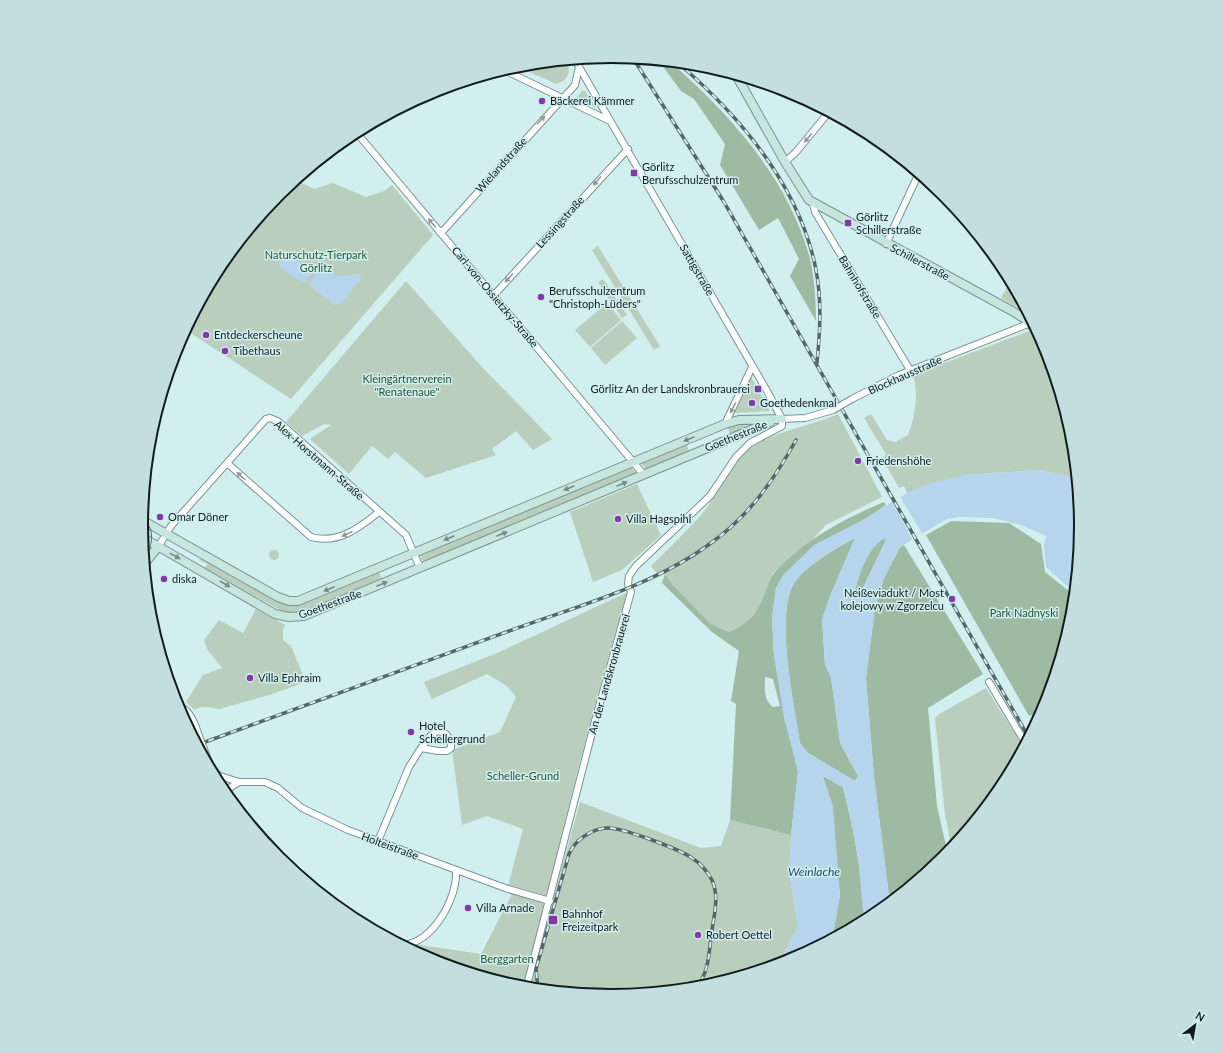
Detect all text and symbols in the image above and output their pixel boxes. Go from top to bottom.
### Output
place label: Bäckerei Kämmer [550,94,635,107]
marker: Bäckerei Kämmer [537,96,547,106]
one-way arrow [537,115,546,126]
one-way arrow [803,133,812,143]
street label: Wielandstraße [472,134,529,195]
place label: Görlitz Berufsschulzentrum [642,160,738,186]
marker: Görlitz Berufsschulzentrum [629,168,639,178]
one-way arrow [592,176,601,187]
street label: Lessingstraße [533,193,586,250]
place label: Görlitz Schillerstraße [856,210,921,236]
one-way arrow [428,217,437,228]
marker: Görlitz Schillerstraße [843,218,853,228]
street label: Schillerstraße [888,241,952,283]
street label: Sattigstraße [677,242,718,298]
street label: Carl-von-Ossietzky-Straße [449,244,542,350]
park label: Naturschutz-Tierpark Görlitz [265,248,368,274]
street label: Bahnhofstraße [837,253,884,321]
one-way arrow [505,273,514,283]
place label: Berufsschulzentrum "Christoph-Lüders" [549,284,645,310]
marker: Berufsschulzentrum "Christoph-Lüders" [536,292,546,302]
place label: Entdeckerscheune [214,328,303,341]
marker: Entdeckerscheune [201,330,211,340]
place label: Tibethaus [233,344,281,357]
marker: Tibethaus [220,346,230,356]
street label: Blockhausstraße [866,352,944,397]
park label: Kleingärtnerverein "Renatenaue" [362,372,452,398]
place label: Görlitz An der Landskronbrauerei [591,382,750,395]
marker: Görlitz An der Landskronbrauerei [753,384,763,394]
place label: Goethedenkmal [760,396,837,409]
marker: Goethedenkmal [747,398,757,408]
one-way arrow [730,402,736,413]
street label: Alex-Horstmann-Straße [272,417,367,502]
street label: Goethestraße [703,417,769,454]
one-way arrow [683,435,695,442]
place label: Friedenshöhe [866,454,932,467]
marker: Friedenshöhe [853,456,863,466]
one-way arrow [236,471,246,481]
one-way arrow [616,481,628,488]
one-way arrow [563,485,575,492]
place label: Omar Döner [168,510,228,523]
marker: Omar Döner [155,512,165,522]
place label: Villa Hagspihl [626,512,691,525]
marker: Villa Hagspihl [613,514,623,524]
one-way arrow [341,531,352,537]
one-way arrow [497,531,509,537]
one-way arrow [442,536,454,542]
one-way arrow [169,553,180,559]
place label: diska [172,572,197,585]
marker: diska [159,574,169,584]
one-way arrow [219,581,231,588]
one-way arrow [376,581,387,587]
one-way arrow [323,585,335,592]
street label: Goethestraße [297,586,363,621]
place label: Neißeviadukt / Most kolejowy w Zgorzelcu [840,586,944,612]
marker: Neißeviadukt / Most kolejowy w Zgorzelcu [947,594,957,604]
park label: Park Nadnyski [990,606,1059,619]
street label: An der Landskronbrauerei [585,612,632,736]
place label: Villa Ephraim [258,671,321,684]
marker: Villa Ephraim [245,673,255,683]
place label: Hotel Schellergrund [419,719,485,745]
marker: Hotel Schellergrund [406,727,416,737]
park label: Scheller-Grund [487,769,559,782]
street label: Holteistraße [360,829,421,862]
water label: Weinlache [788,864,840,879]
place label: Villa Arnade [476,901,534,914]
marker: Villa Arnade [463,903,473,913]
place label: Bahnhof Freizeitpark [562,907,619,933]
marker: Bahnhof Freizeitpark [547,914,559,926]
place label: Robert Oettel [706,928,772,941]
marker: Robert Oettel [693,930,703,940]
park label: Berggarten [480,952,534,965]
north arrow [1175,1005,1215,1045]
text: N [1193,1008,1207,1024]

